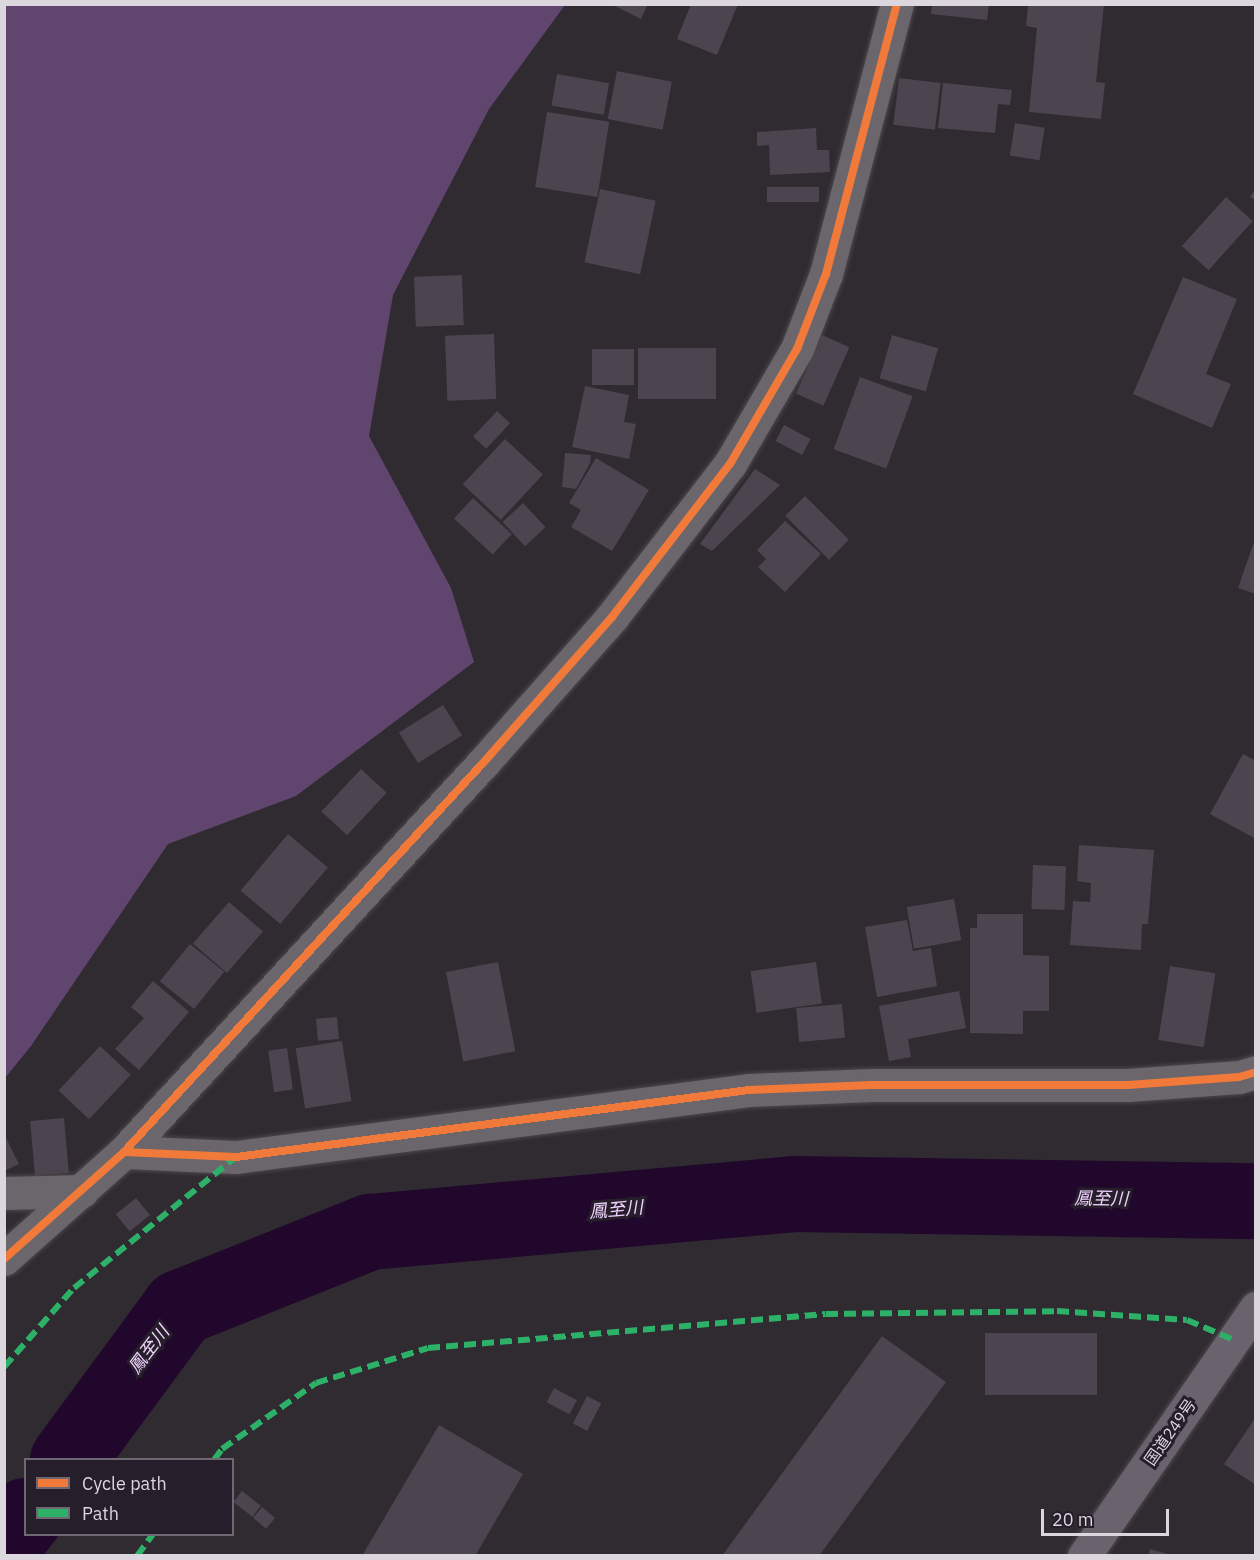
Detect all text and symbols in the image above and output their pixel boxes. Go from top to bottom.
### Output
water label: 鳳至川 [1074,1188,1128,1210]
water label: 鳳至川 [588,1197,644,1223]
water label: 鳳至川 [124,1322,174,1378]
street label: 国道249号 [1140,1395,1200,1469]
legend [24,1458,234,1536]
text: Cycle path [82,1472,167,1495]
scale bar [1044,1497,1172,1535]
text: Path [82,1502,119,1525]
text: 20 m [1052,1508,1094,1531]

